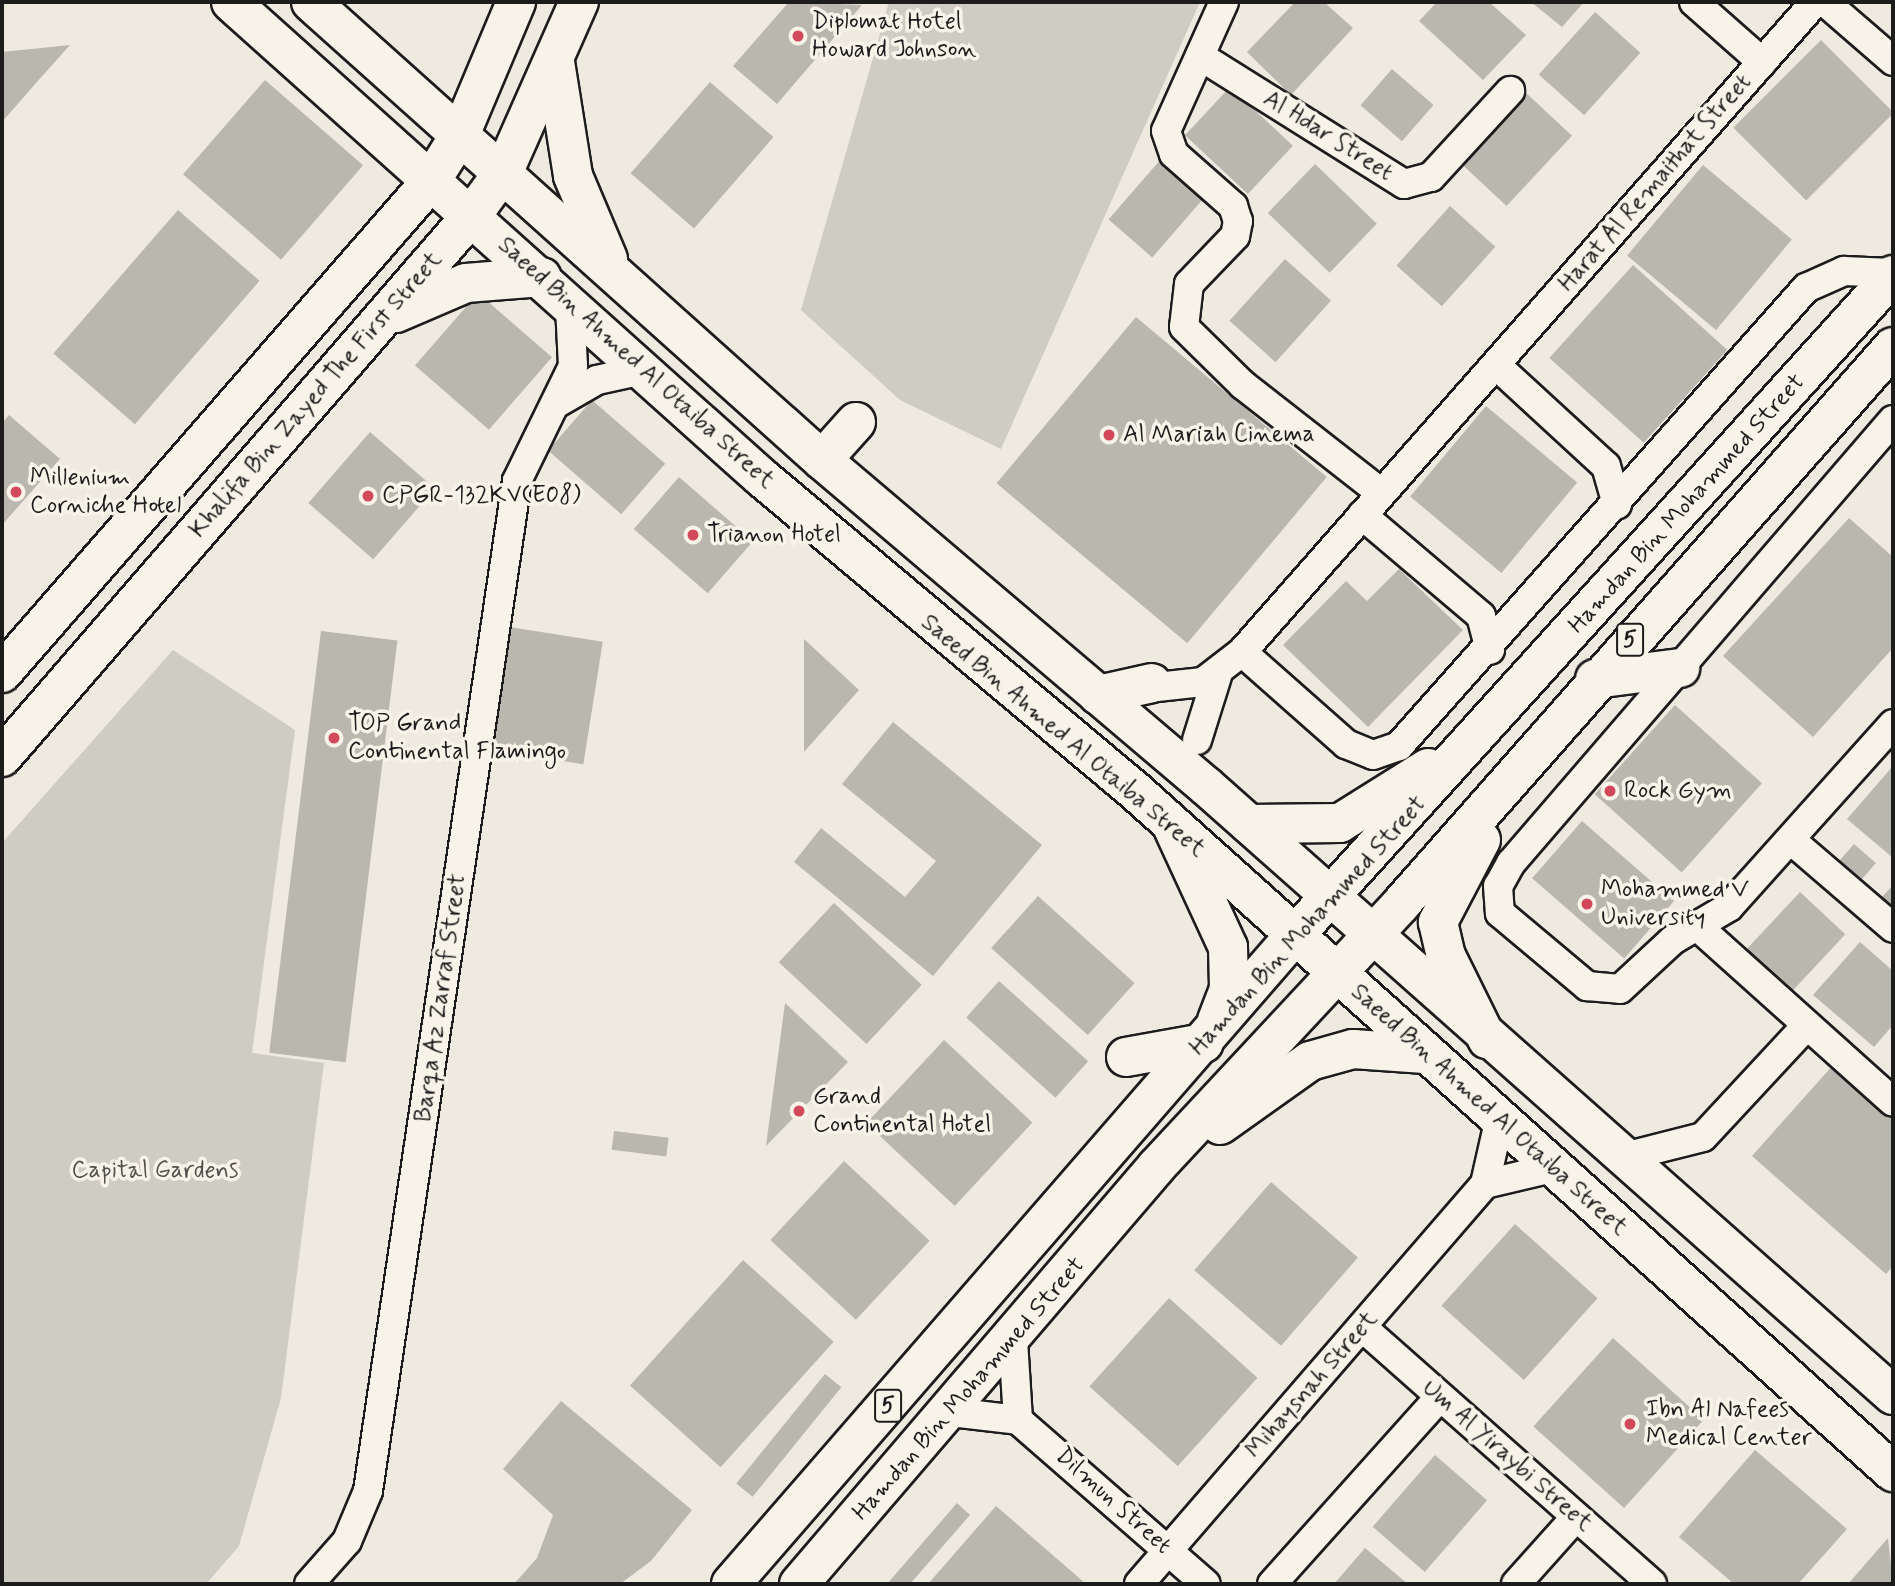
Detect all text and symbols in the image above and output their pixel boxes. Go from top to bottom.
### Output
place label: Diplomat Hotel Howard Johnson [812,8,981,64]
marker: Diplomat Hotel Howard Johnson [790,28,806,44]
street label: Harat Al Remaithat Street [1552,68,1758,298]
street label: Al Hdar Street [1255,83,1401,189]
street label: Saeed Bin Ahmed Al Otaiba Street [491,231,781,495]
street label: Khalifa Bin Zayed The First Street [187,249,445,541]
street label: Hamdan Bin Mohammed Street [1565,371,1809,637]
place label: Al Mariah Cinema [1123,421,1319,449]
marker: Al Mariah Cinema [1101,427,1117,443]
place label: Millenium Corniche Hotel [30,464,182,520]
place label: CPGR-132KV(E08) [382,482,581,510]
marker: Millenium Corniche Hotel [8,484,24,500]
marker: CPGR-132KV(E08) [360,488,376,504]
place label: Trianon Hotel [707,521,839,549]
marker: Trianon Hotel [685,527,701,543]
street label: Saeed Bin Ahmed Al Otaiba Street [915,608,1211,864]
road number: 5 [1616,620,1644,660]
place label: TOP Grand Continental Flamingo [348,710,571,766]
marker: TOP Grand Continental Flamingo [326,730,342,746]
place label: Rock Gym [1624,777,1732,805]
marker: Rock Gym [1602,783,1618,799]
street label: Hamdan Bin Mohammed Street [1186,793,1430,1059]
street label: Barqa Az Zarraf Street [409,871,473,1125]
place label: Mohammed V University [1601,876,1747,932]
marker: Mohammed V University [1579,896,1595,912]
street label: Saeed Bin Ahmed Al Otaiba Street [1344,978,1634,1242]
place label: Grand Continental Hotel [813,1083,990,1139]
marker: Grand Continental Hotel [791,1103,807,1119]
park label: Capital Gardens [72,1157,238,1185]
street label: Hamdan Bin Mohammed Street [849,1254,1089,1524]
street label: Mihaysnah Street [1240,1305,1384,1465]
street label: Um Al Yiraybi Street [1416,1375,1598,1537]
road number: 5 [874,1386,902,1426]
place label: Ibn Al Nafees Medical Center [1646,1396,1807,1452]
marker: Ibn Al Nafees Medical Center [1620,1414,1640,1434]
street label: Dilmun Street [1048,1440,1178,1562]

